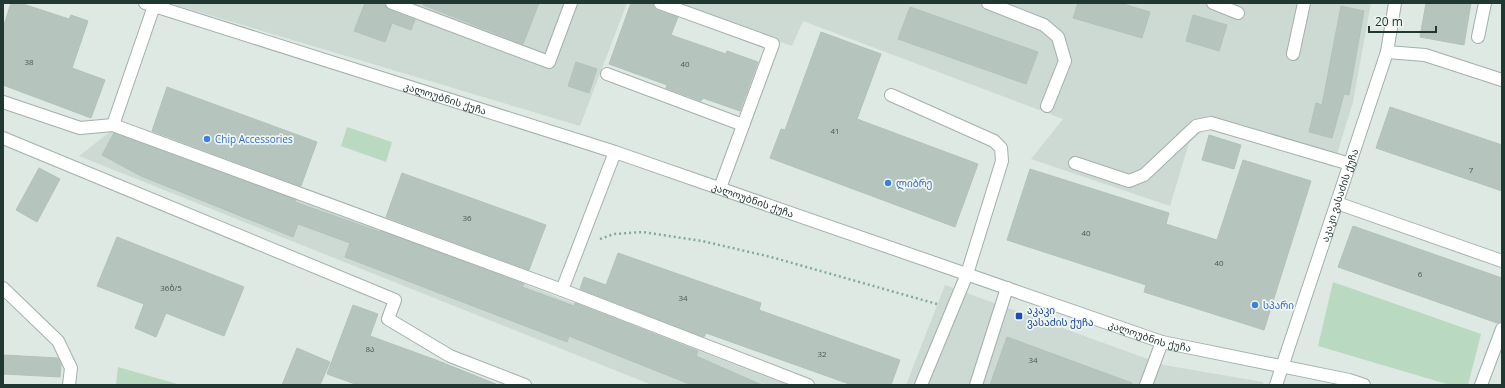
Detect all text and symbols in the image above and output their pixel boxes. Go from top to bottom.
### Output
scale bar [1369,8,1436,34]
text: 20 m [1375,13,1403,30]
house number: 38 [24,56,34,67]
house number: 40 [680,58,690,69]
street label: კალოუბნის ქუჩა [402,79,488,118]
house number: 41 [830,125,840,136]
place label: Chip Accessories [215,132,293,146]
marker: Chip Accessories [202,134,212,144]
street label: აკაკი ვასაძის ქუჩა [1317,147,1361,244]
house number: 7 [1469,164,1474,175]
place label: ლიბრე [896,176,933,190]
marker: ლიბრე [883,178,893,188]
street label: კალოუბნის ქუჩა [710,179,796,221]
house number: 36 [462,212,472,223]
house number: 40 [1081,227,1091,238]
house number: 40 [1214,257,1224,268]
house number: 6 [1418,268,1423,279]
house number: 36ბ/5 [160,282,182,293]
house number: 34 [678,292,688,303]
place label: სპარი [1263,298,1294,312]
marker: სპარი [1250,300,1260,310]
place label: აკაკი ვასაძის ქუჩა [1027,303,1093,329]
marker: აკაკი ვასაძის ქუჩა [1014,311,1024,321]
street label: კალოუბნის ქუჩა [1107,317,1193,355]
house number: 8ა [366,343,374,354]
house number: 32 [817,348,827,359]
house number: 34 [1028,354,1038,365]

